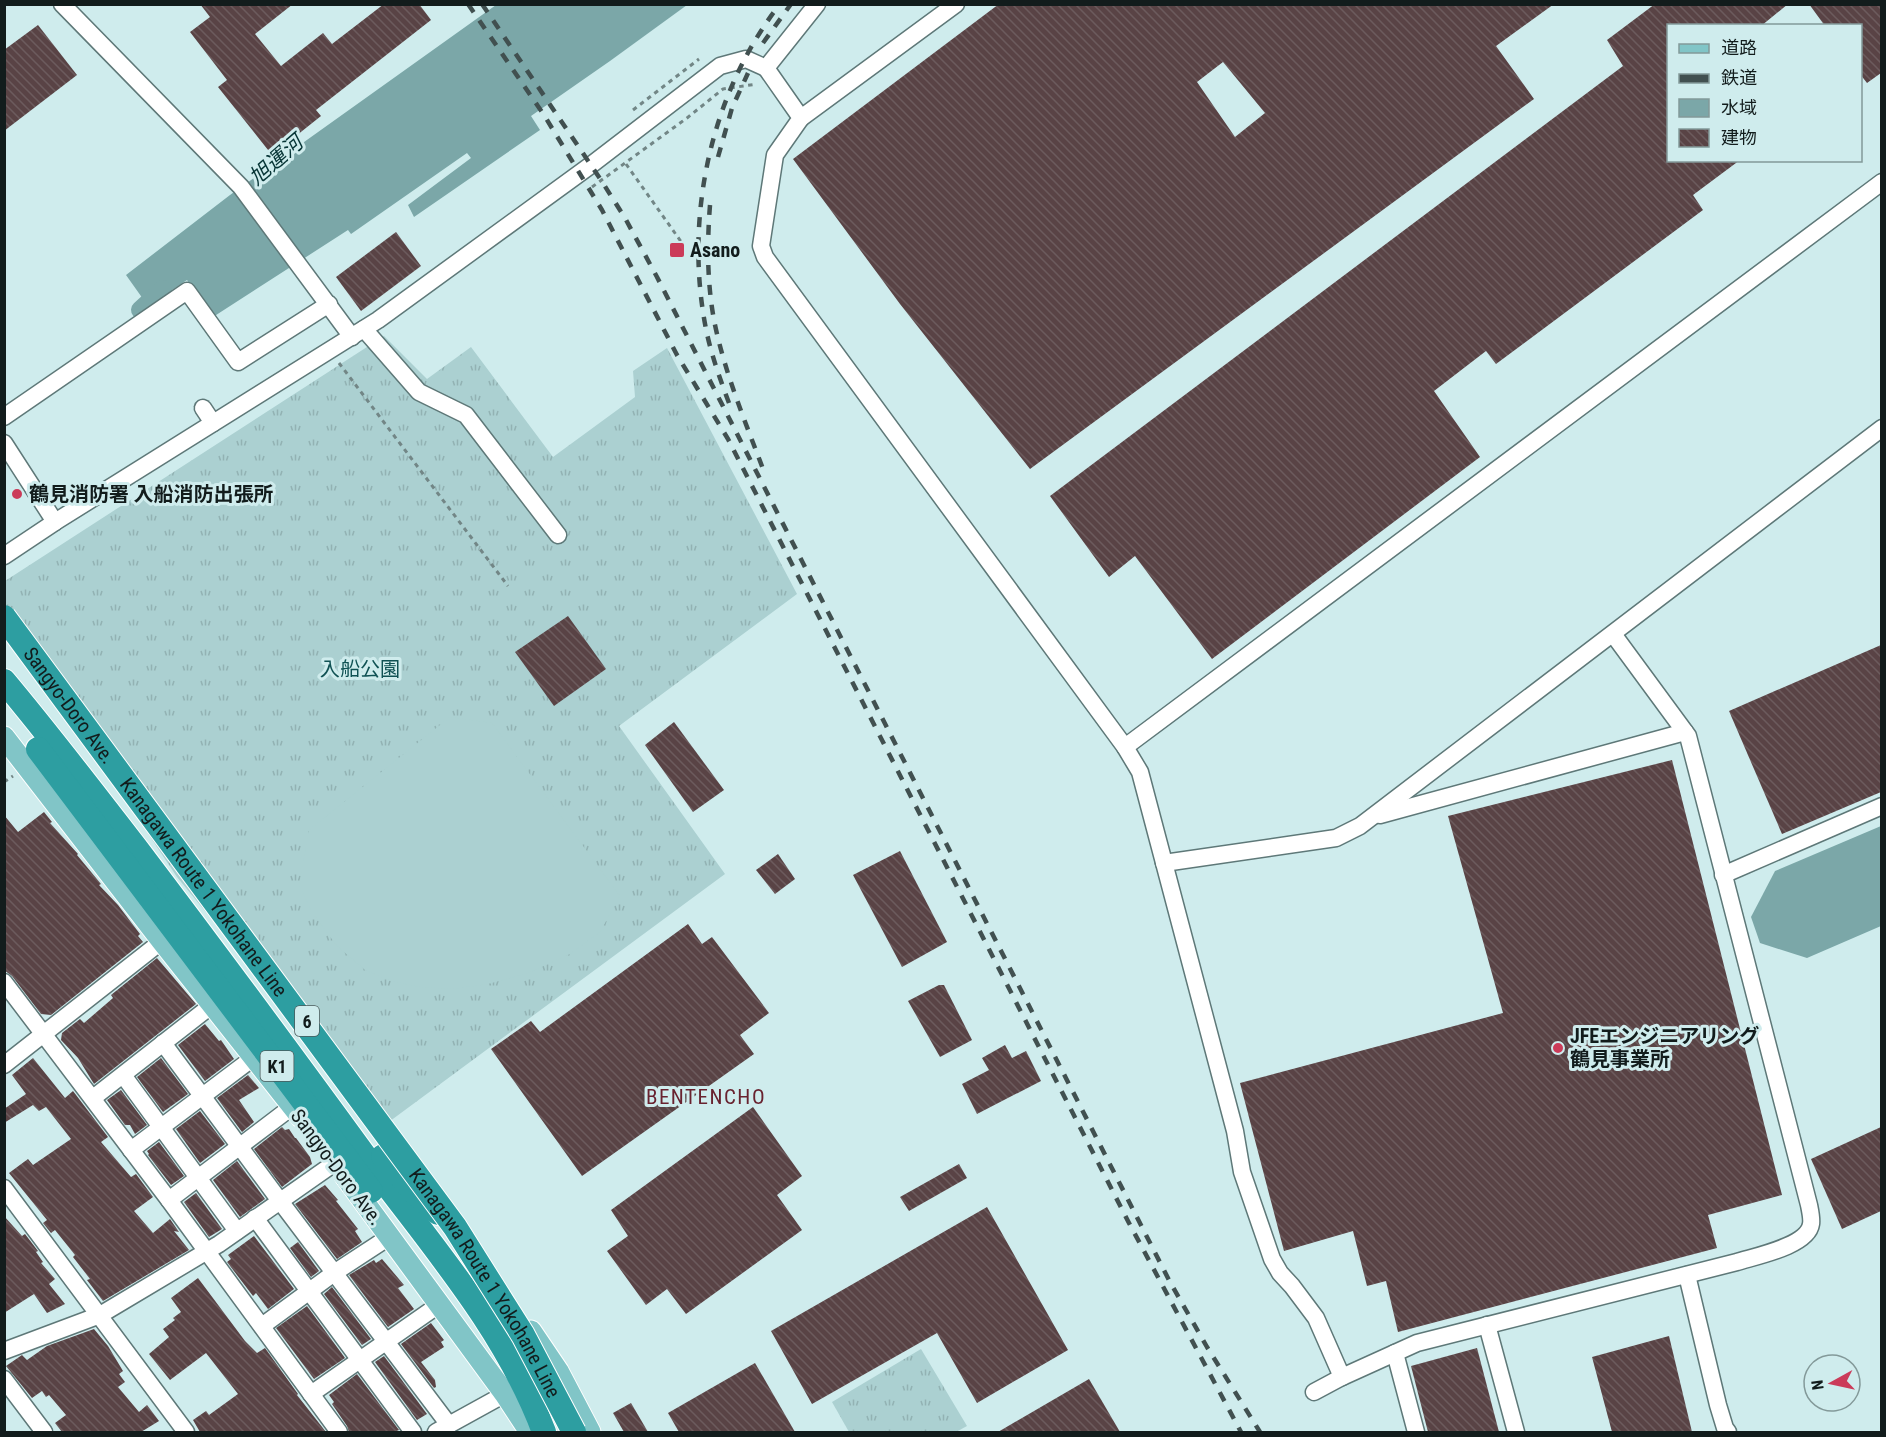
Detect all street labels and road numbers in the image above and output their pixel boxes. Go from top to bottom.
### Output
street label: Sangyo-Doro Ave. [18,642,120,768]
street label: Kanagawa Route 1 Yokohane Line [115,773,293,1001]
road number: 6 [295,1006,319,1036]
road number: K1 [260,1051,294,1081]
street label: Sangyo-Doro Ave. [286,1104,388,1230]
street label: Kanagawa Route 1 Yokohane Line [404,1164,566,1402]

